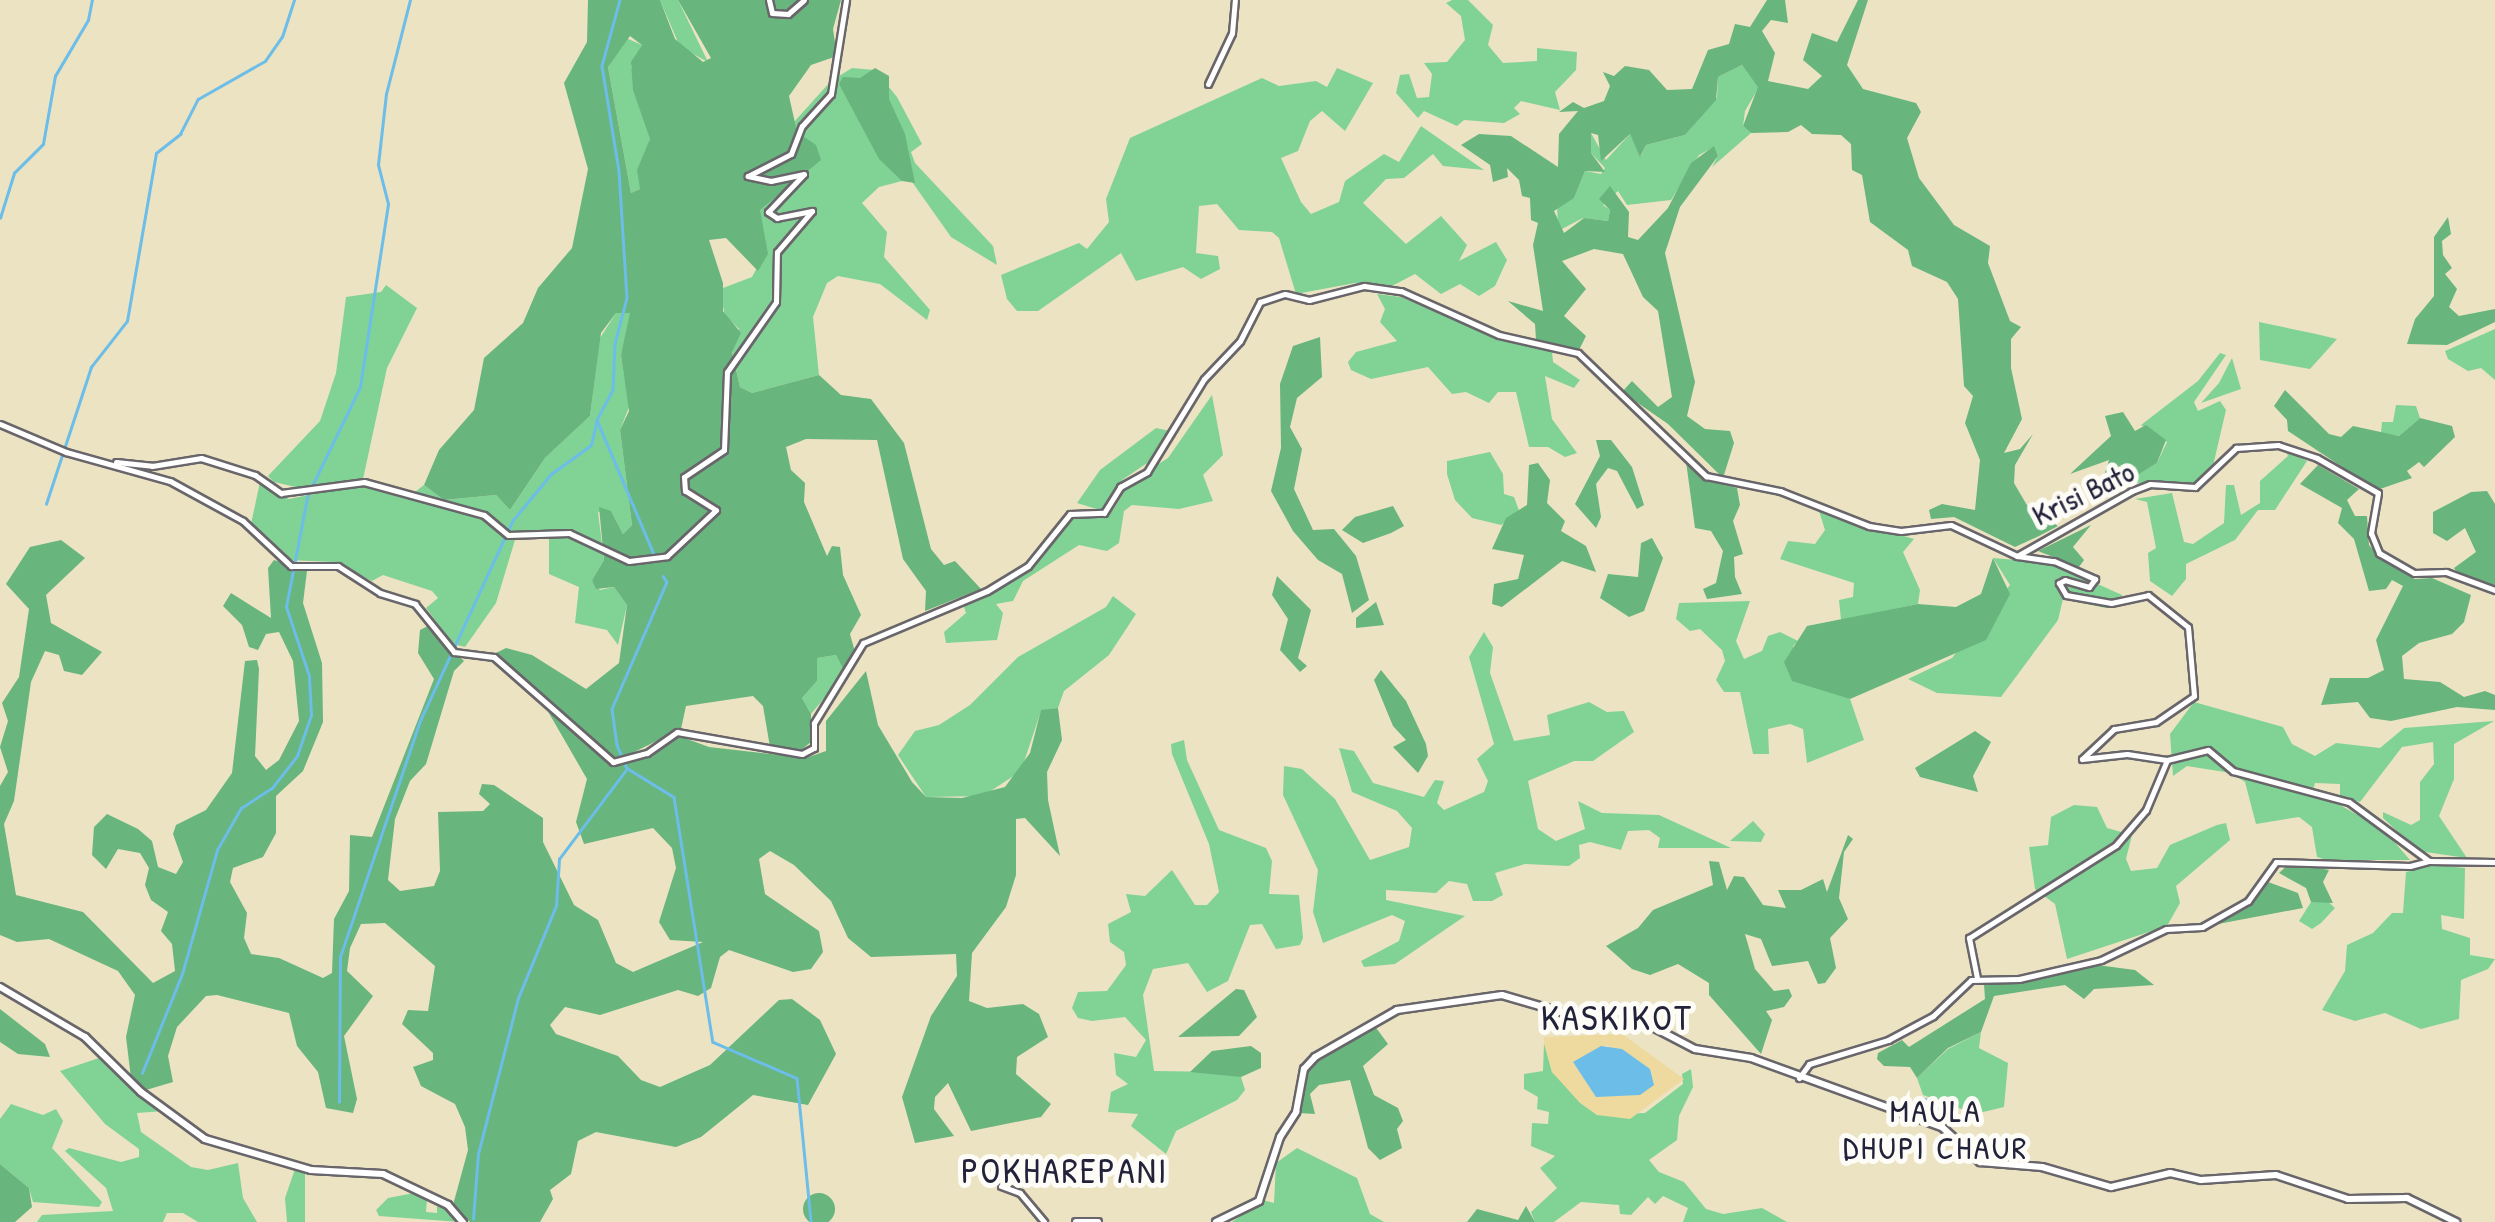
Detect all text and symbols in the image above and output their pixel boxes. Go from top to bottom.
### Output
street label: Krisi Bato [2026,453,2140,533]
district label: KASKIKOT [1541,997,1693,1039]
district label: MAULA DHUPI CHAUR [1843,1093,2029,1168]
district label: POKHAREPANI [961,1150,1169,1192]

